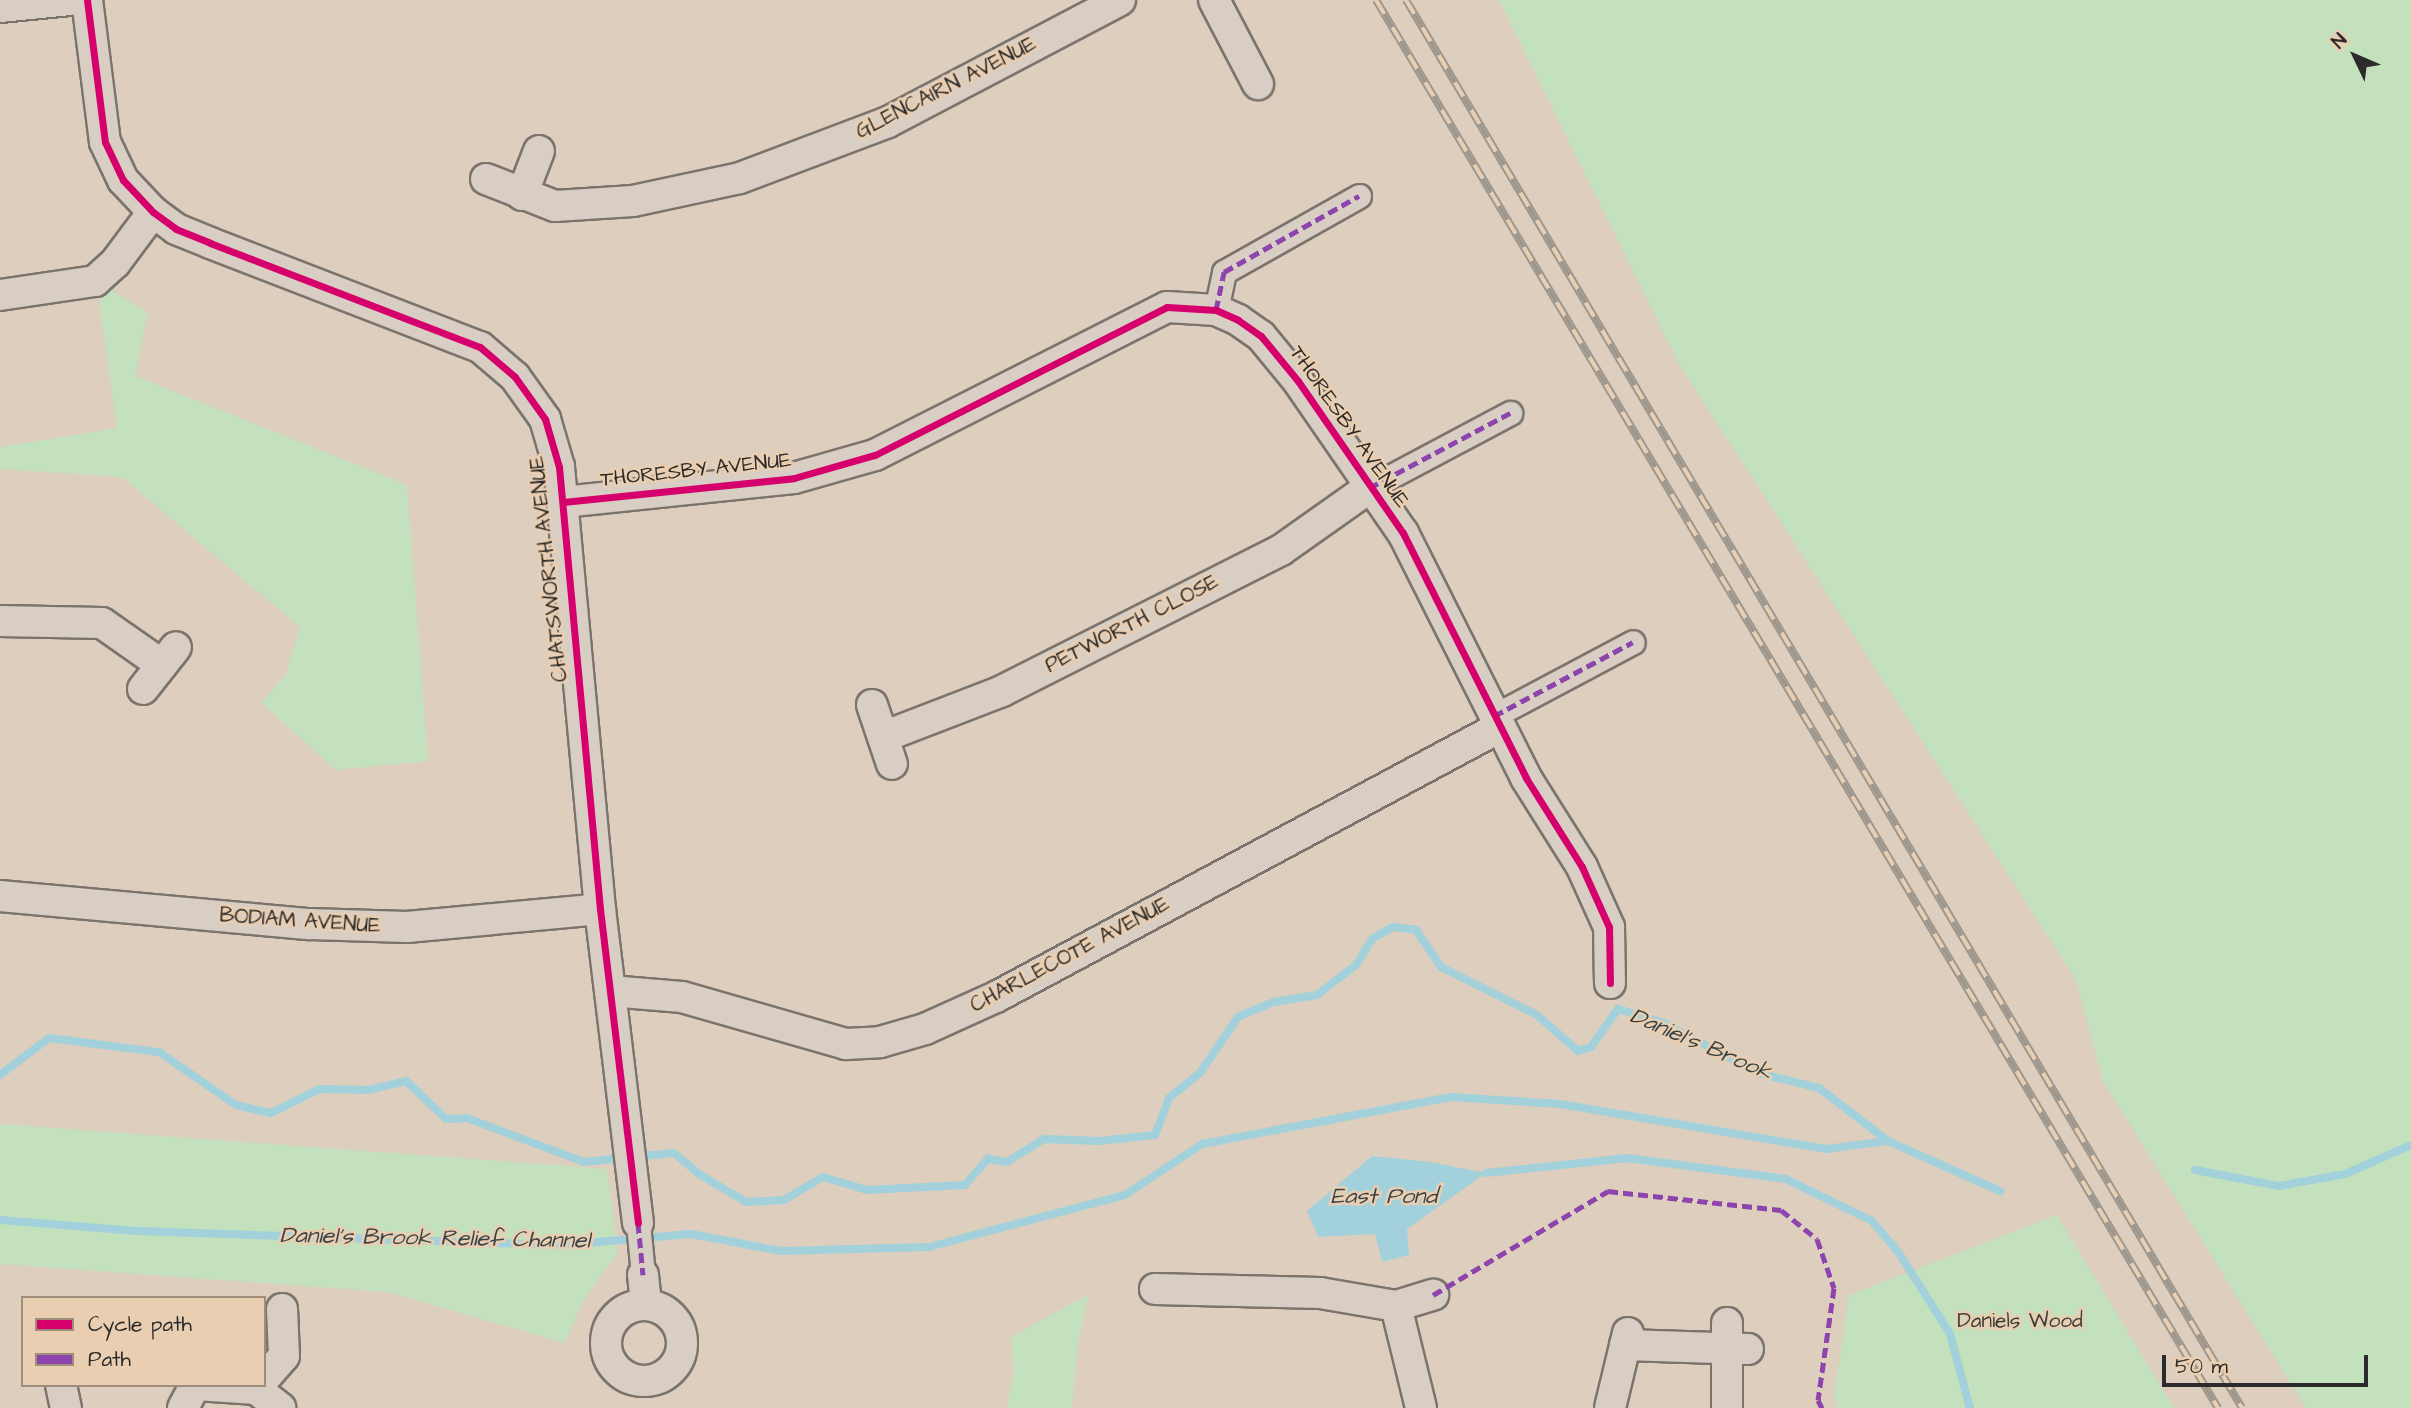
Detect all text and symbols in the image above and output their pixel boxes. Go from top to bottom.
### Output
north arrow [2320,21,2390,91]
text: N [2326,27,2353,55]
street label: GLENCAIRN AVENUE [852,32,1040,144]
street label: THORESBY AVENUE [1284,341,1414,513]
street label: THORESBY AVENUE [599,447,793,493]
street label: CHATSWORTH AVENUE [525,455,573,683]
street label: PETWORTH CLOSE [1041,569,1223,679]
street label: CHARLECOTE AVENUE [966,892,1174,1018]
street label: BODIAM AVENUE [219,903,381,939]
water label: Daniel's Brook [1626,1002,1776,1086]
water label: East Pond [1331,1182,1437,1210]
water label: Daniel's Brook Relief Channel [280,1221,590,1255]
legend [21,1296,266,1387]
park label: Daniels Wood [1957,1308,2083,1334]
text: Cycle path [88,1310,192,1339]
scale bar [2166,1342,2372,1386]
text: Path [88,1345,131,1374]
text: 50 m [2175,1352,2228,1381]

